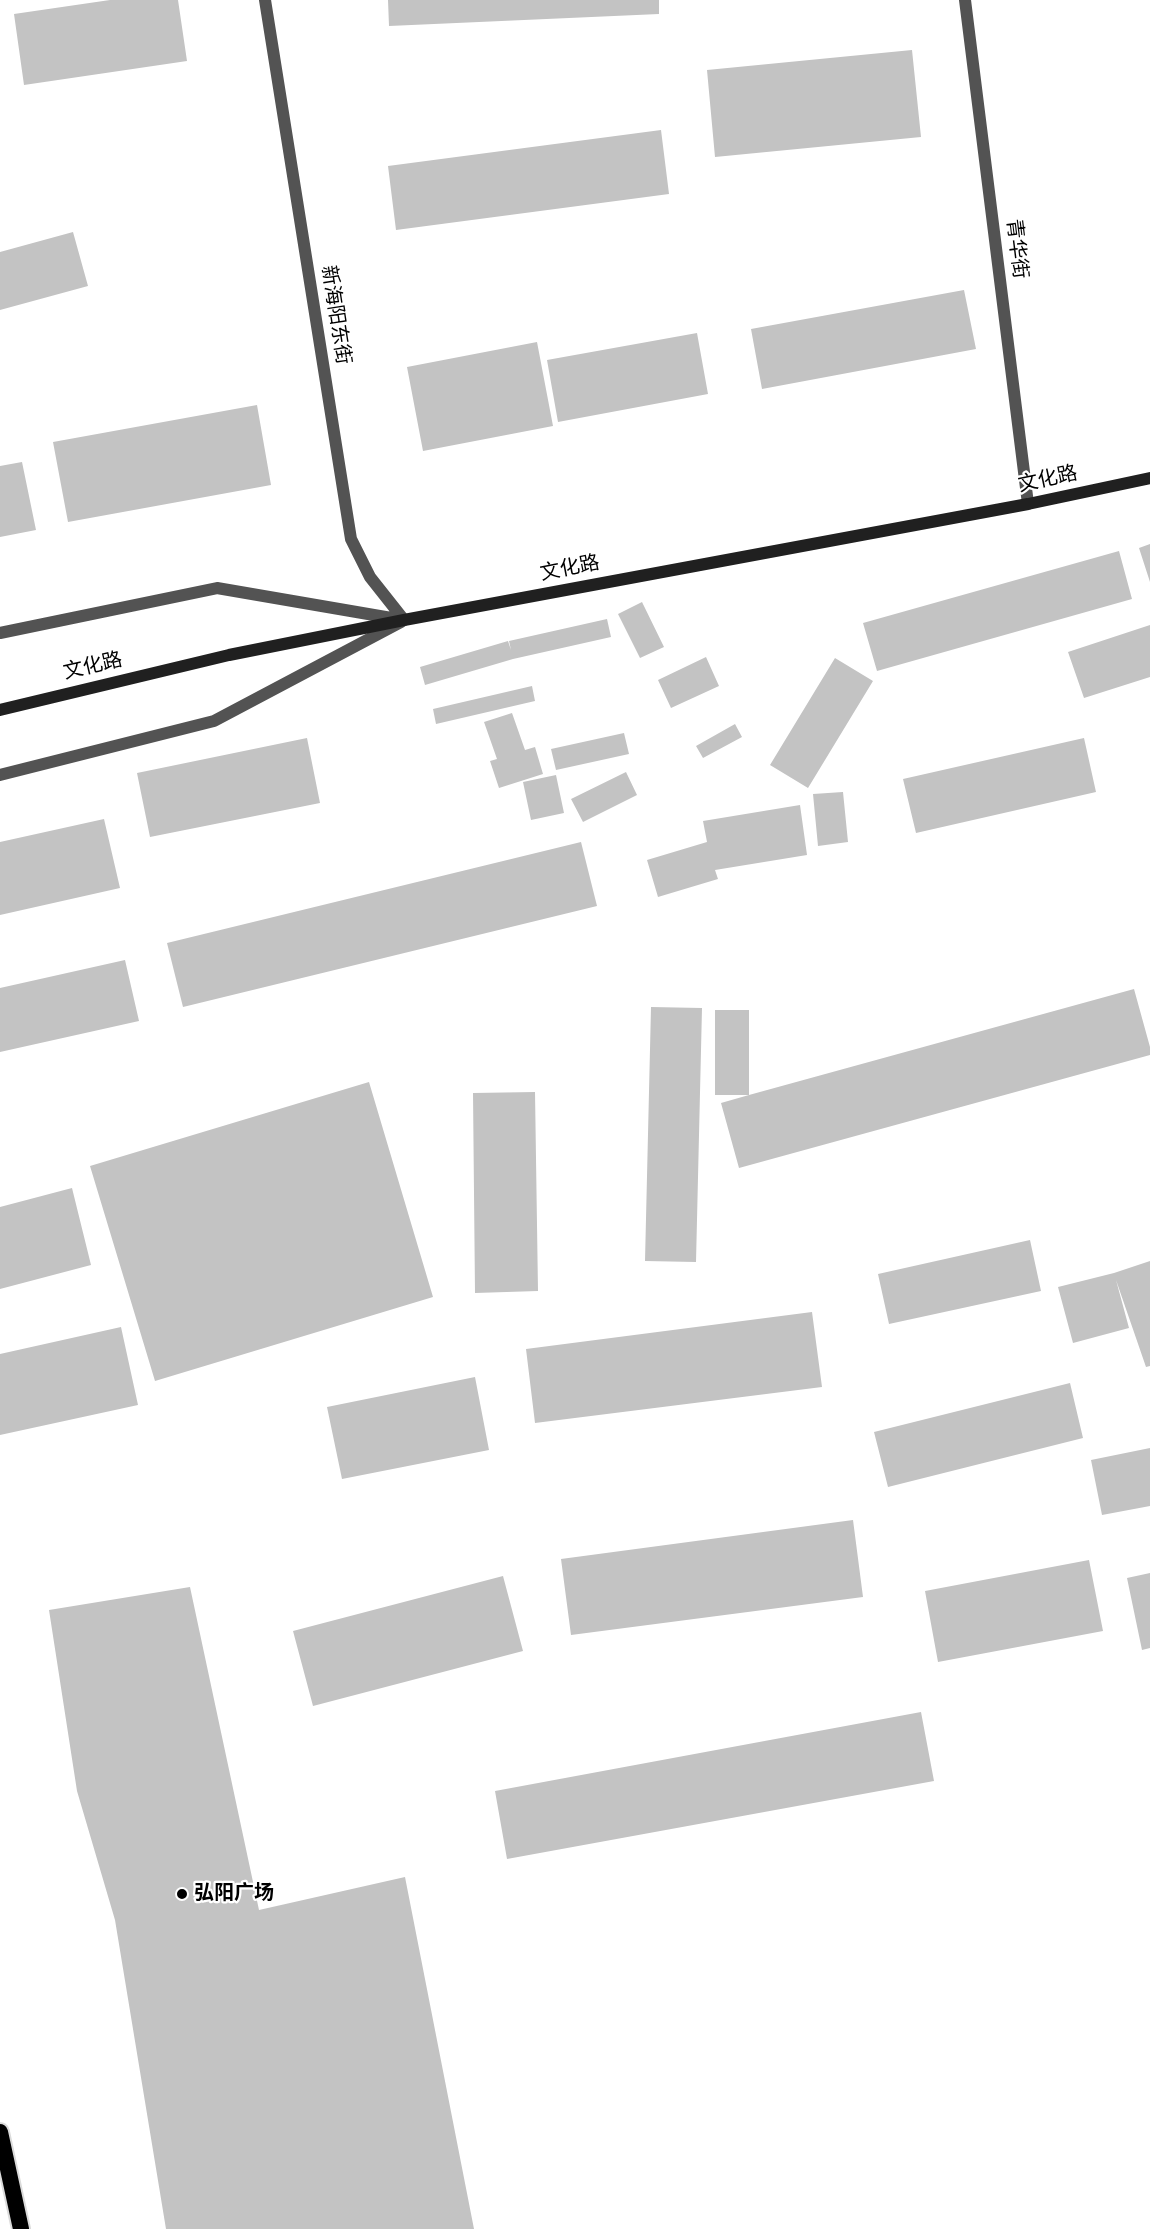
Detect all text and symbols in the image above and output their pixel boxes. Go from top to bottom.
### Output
street label: 青华街 [1000,218,1032,280]
street label: 新海阳东街 [315,264,355,366]
street label: 文化路 [1016,462,1080,498]
street label: 文化路 [538,551,602,587]
street label: 文化路 [61,649,125,685]
place label: 弘阳广场 [194,1882,274,1906]
marker: 弘阳广场 [175,1887,189,1901]

